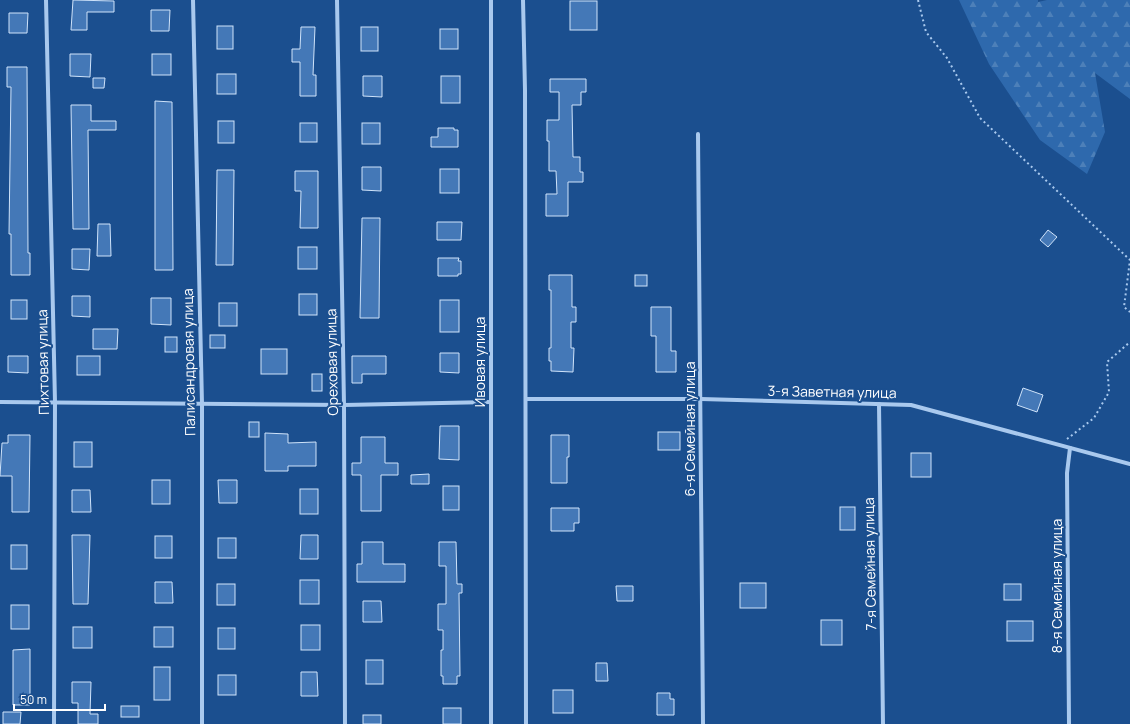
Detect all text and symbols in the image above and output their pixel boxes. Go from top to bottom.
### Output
street label: Палисандровая улица [178,288,199,436]
street label: Ореховая улица [321,308,342,416]
street label: Пихтовая улица [32,309,53,415]
street label: Ивовая улица [470,317,489,407]
street label: 6-я Семейная улица [680,361,699,497]
street label: 3-я Заветная улица [767,381,897,402]
street label: 7-я Семейная улица [859,497,880,631]
street label: 8-я Семейная улица [1047,519,1066,653]
scale bar [14,686,105,712]
text: 50 m [20,691,47,708]

